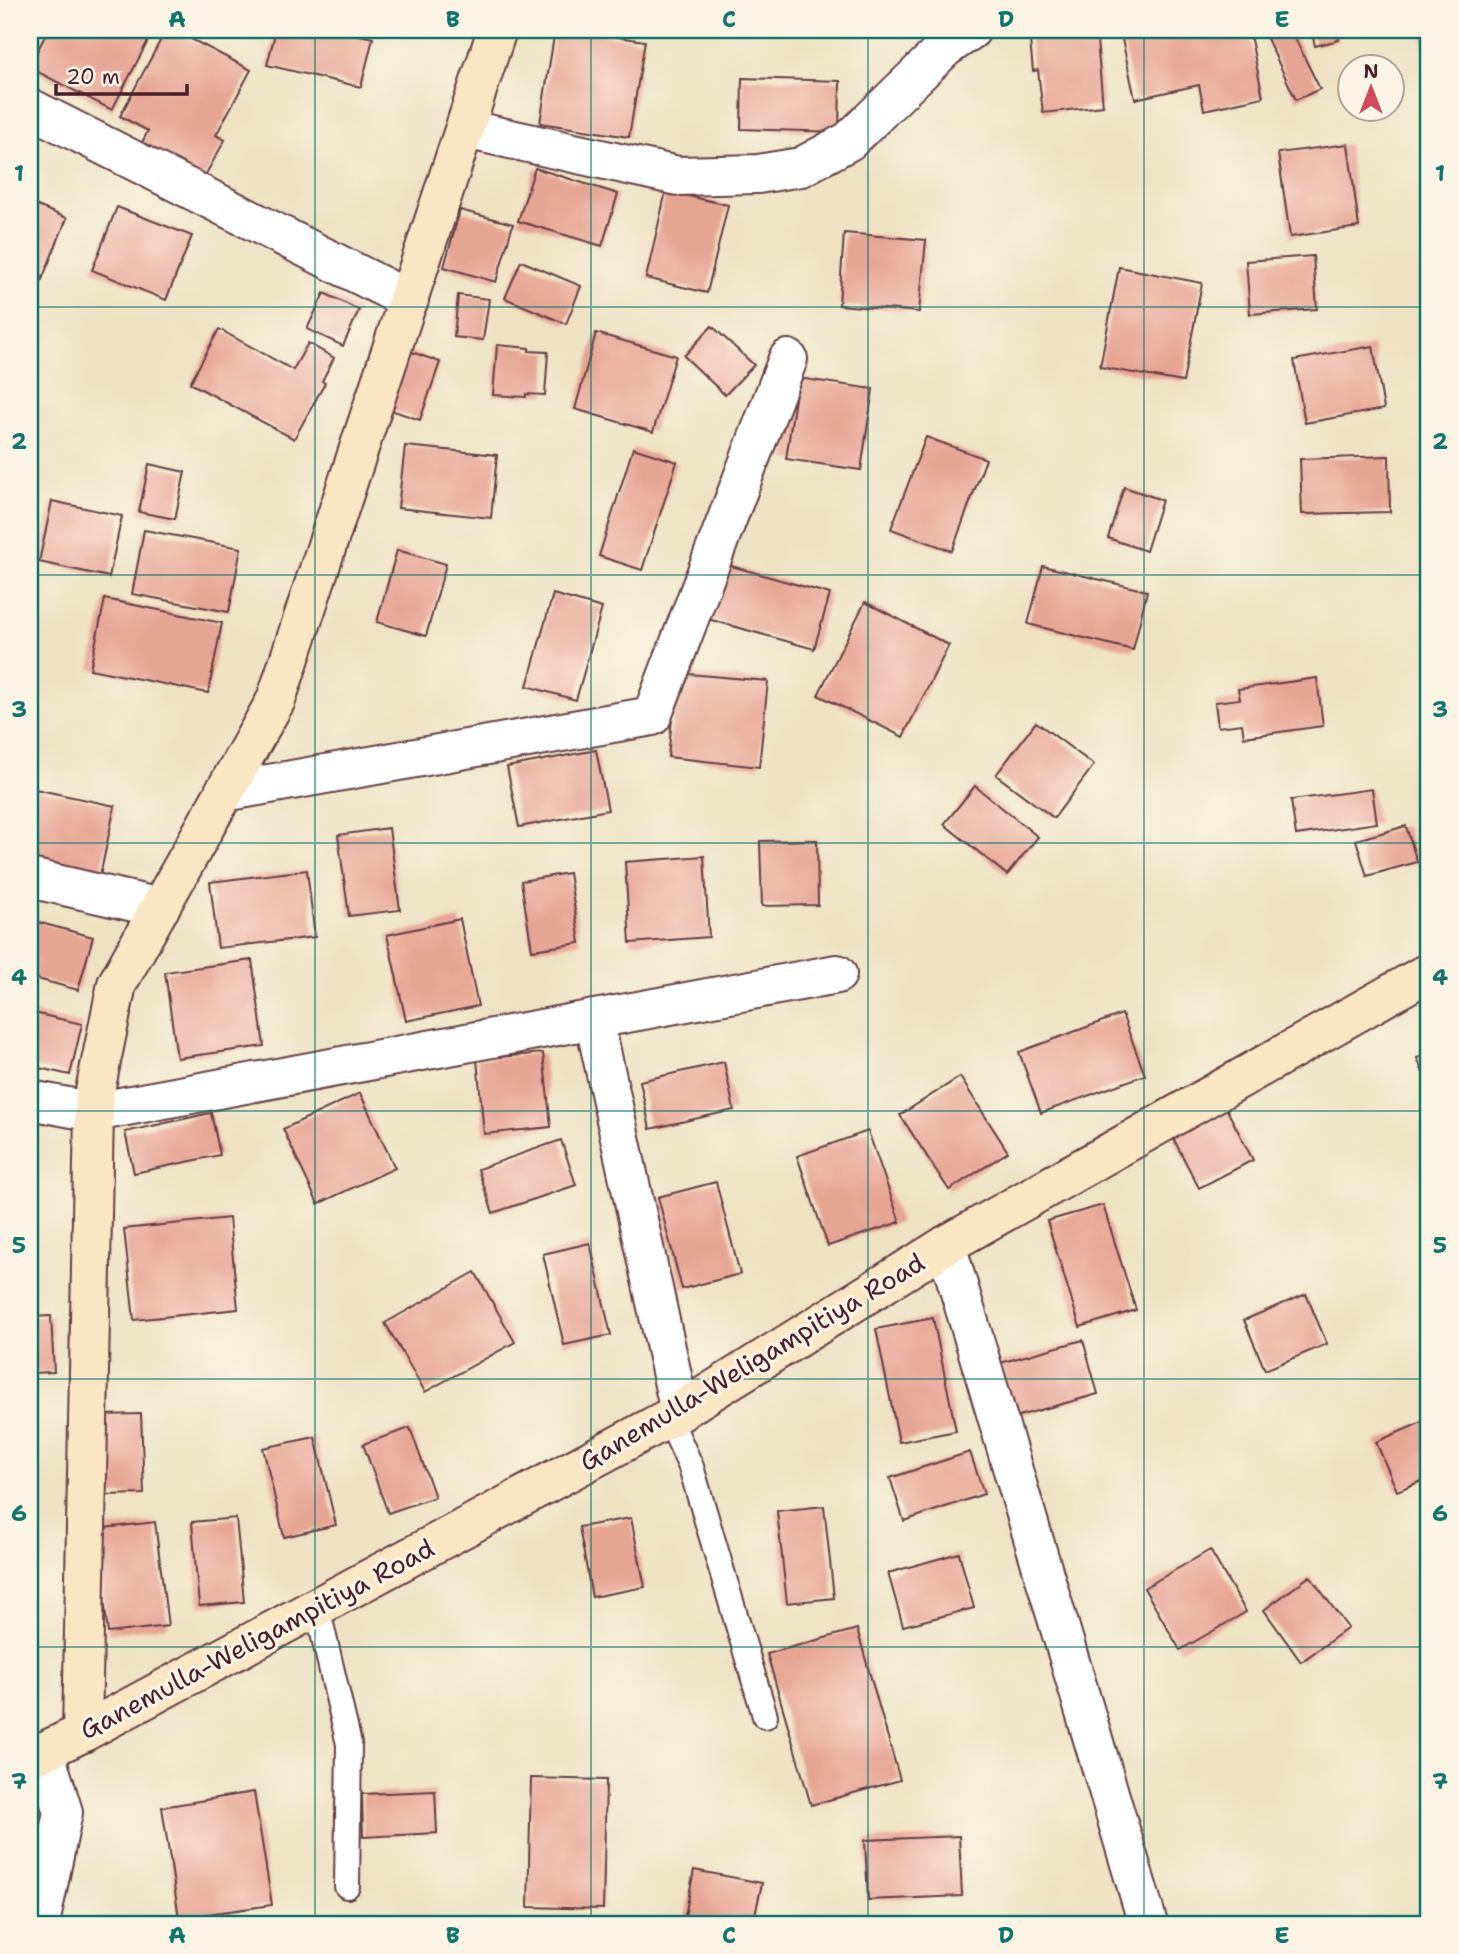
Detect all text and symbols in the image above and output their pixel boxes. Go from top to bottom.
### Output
text: A [168,4,186,34]
text: B [446,4,460,34]
text: C [722,4,736,34]
text: D [998,4,1014,34]
text: E [1274,4,1290,34]
scale bar [56,52,187,96]
north arrow [1336,52,1406,122]
text: N [1363,59,1379,84]
text: 20 m [66,63,120,91]
text: 1 [14,158,24,188]
text: 1 [1435,158,1445,188]
text: 2 [11,426,27,456]
text: 2 [1432,426,1448,456]
text: 3 [11,694,27,724]
text: 3 [1432,694,1448,724]
text: 4 [11,962,27,992]
text: 4 [1432,962,1448,992]
text: 5 [12,1230,26,1260]
text: 5 [1433,1230,1447,1260]
street label: Ganemulla-Weligampitiya Road [573,1244,931,1479]
text: 6 [11,1498,27,1528]
text: 6 [1432,1498,1448,1528]
street label: Ganemulla-Weligampitiya Road [73,1530,440,1747]
text: 7 [11,1766,27,1796]
text: 7 [1432,1766,1448,1796]
text: A [168,1920,186,1950]
text: B [446,1920,460,1950]
text: C [722,1920,736,1950]
text: D [998,1920,1014,1950]
text: E [1274,1920,1290,1950]

